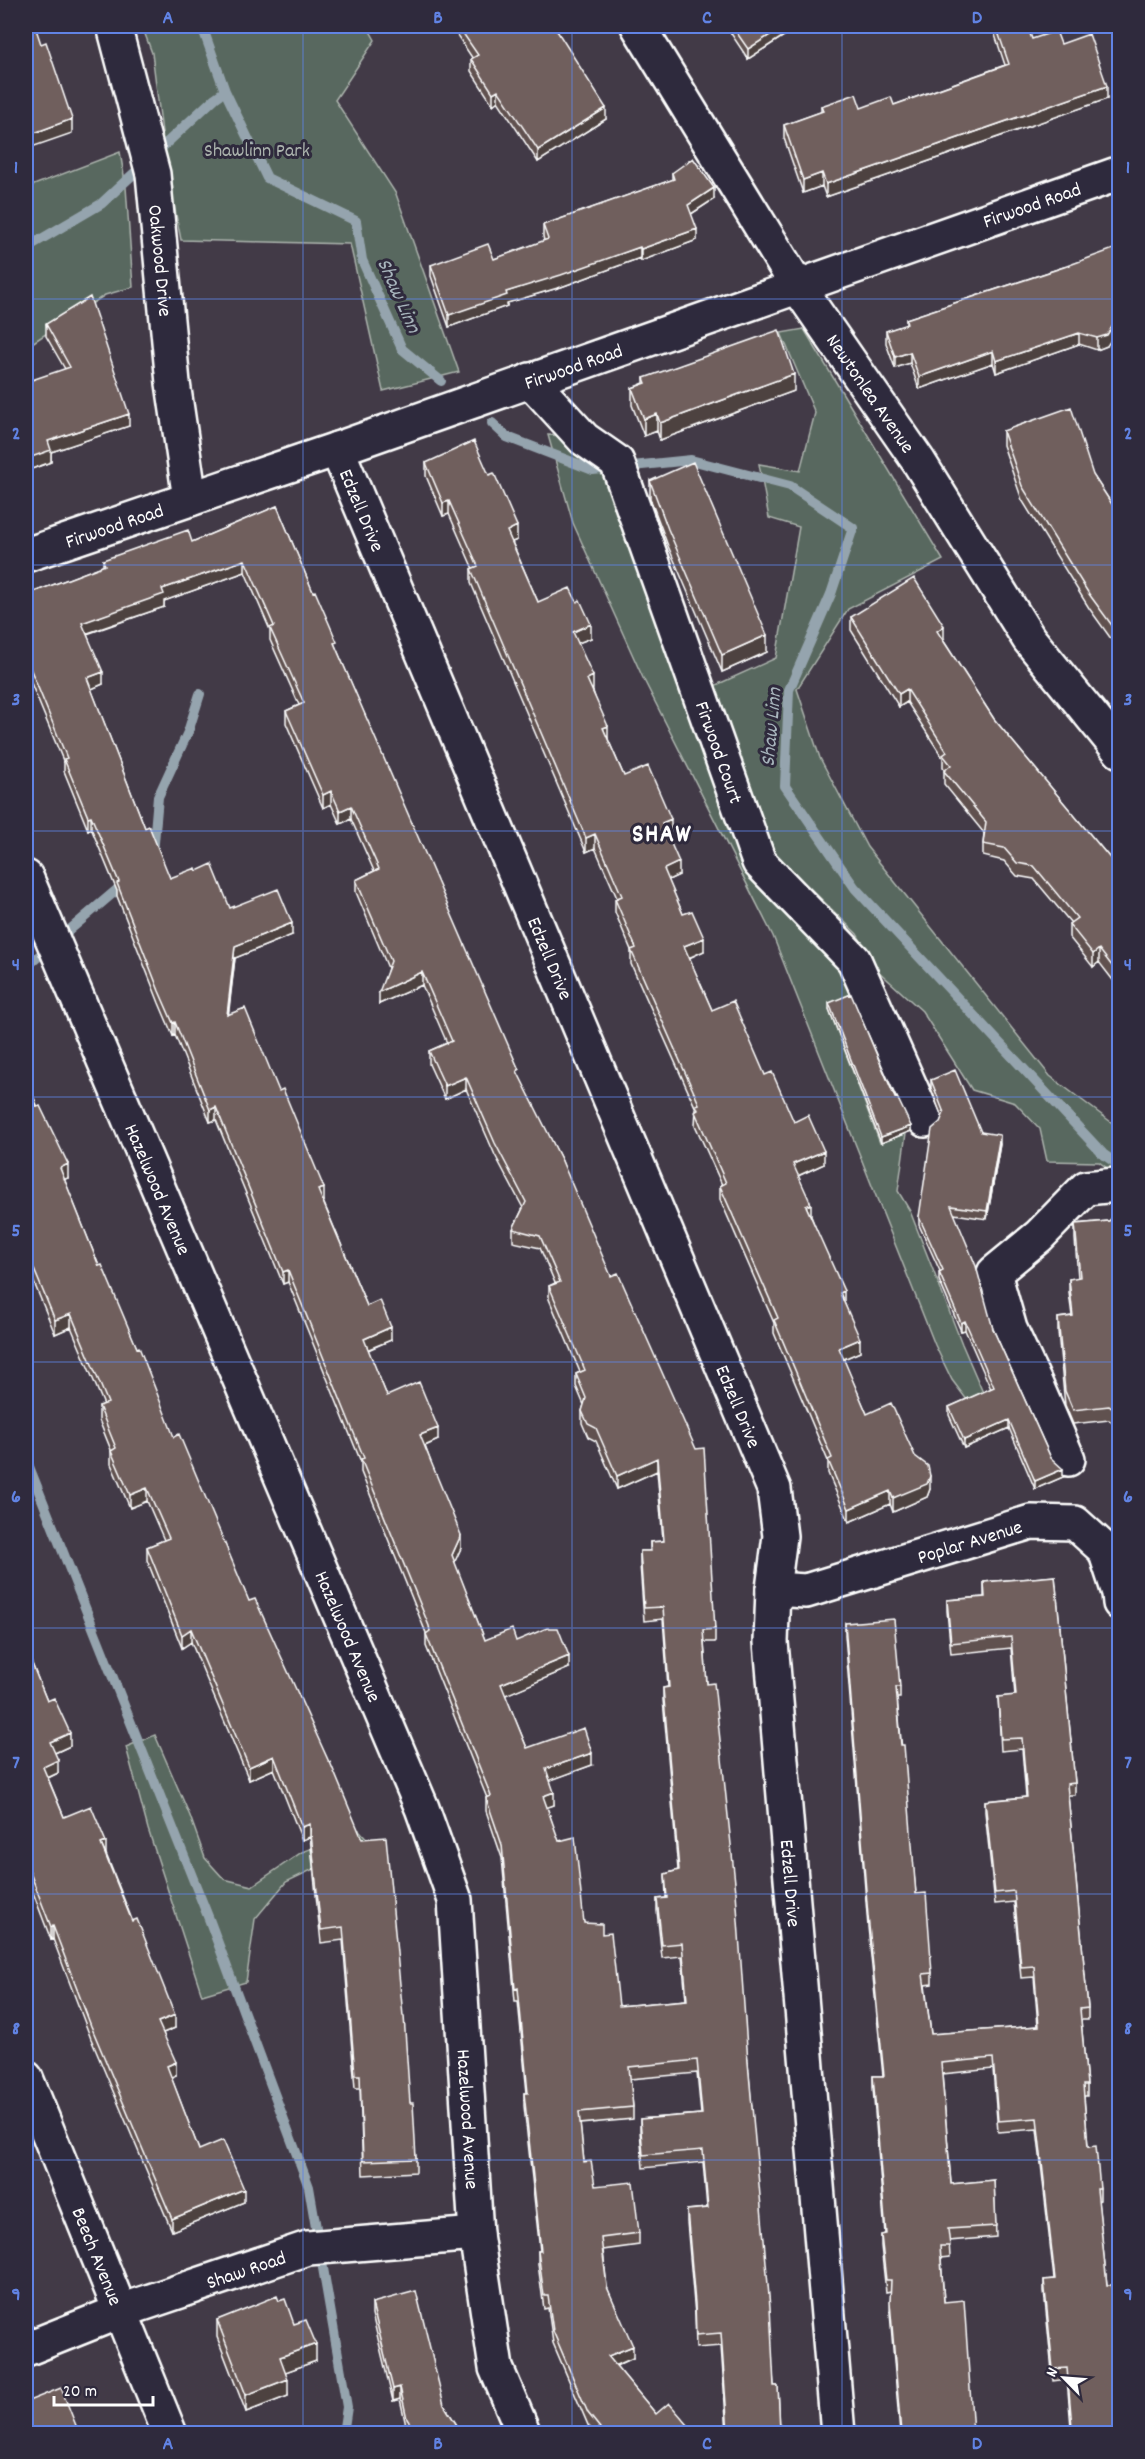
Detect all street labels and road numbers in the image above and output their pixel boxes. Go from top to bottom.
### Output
street label: Firwood Road [980,177,1085,237]
street label: Oakwood Drive [139,204,178,318]
street label: Newtonlea Avenue [818,329,920,460]
street label: Firwood Road [521,338,627,399]
street label: Edzell Drive [330,465,390,557]
street label: Firwood Road [62,498,168,558]
street label: Firwood Court [686,698,748,808]
street label: Edzell Drive [518,913,578,1005]
street label: Hazelwood Avenue [116,1120,196,1260]
street label: Edzell Drive [706,1361,766,1453]
street label: Poplar Avenue [914,1514,1026,1573]
street label: Hazelwood Avenue [306,1567,387,1708]
street label: Edzell Drive [771,1839,806,1928]
street label: Hazelwood Avenue [447,2048,484,2190]
street label: Beech Avenue [63,2204,128,2311]
street label: Shaw Road [203,2245,290,2298]

